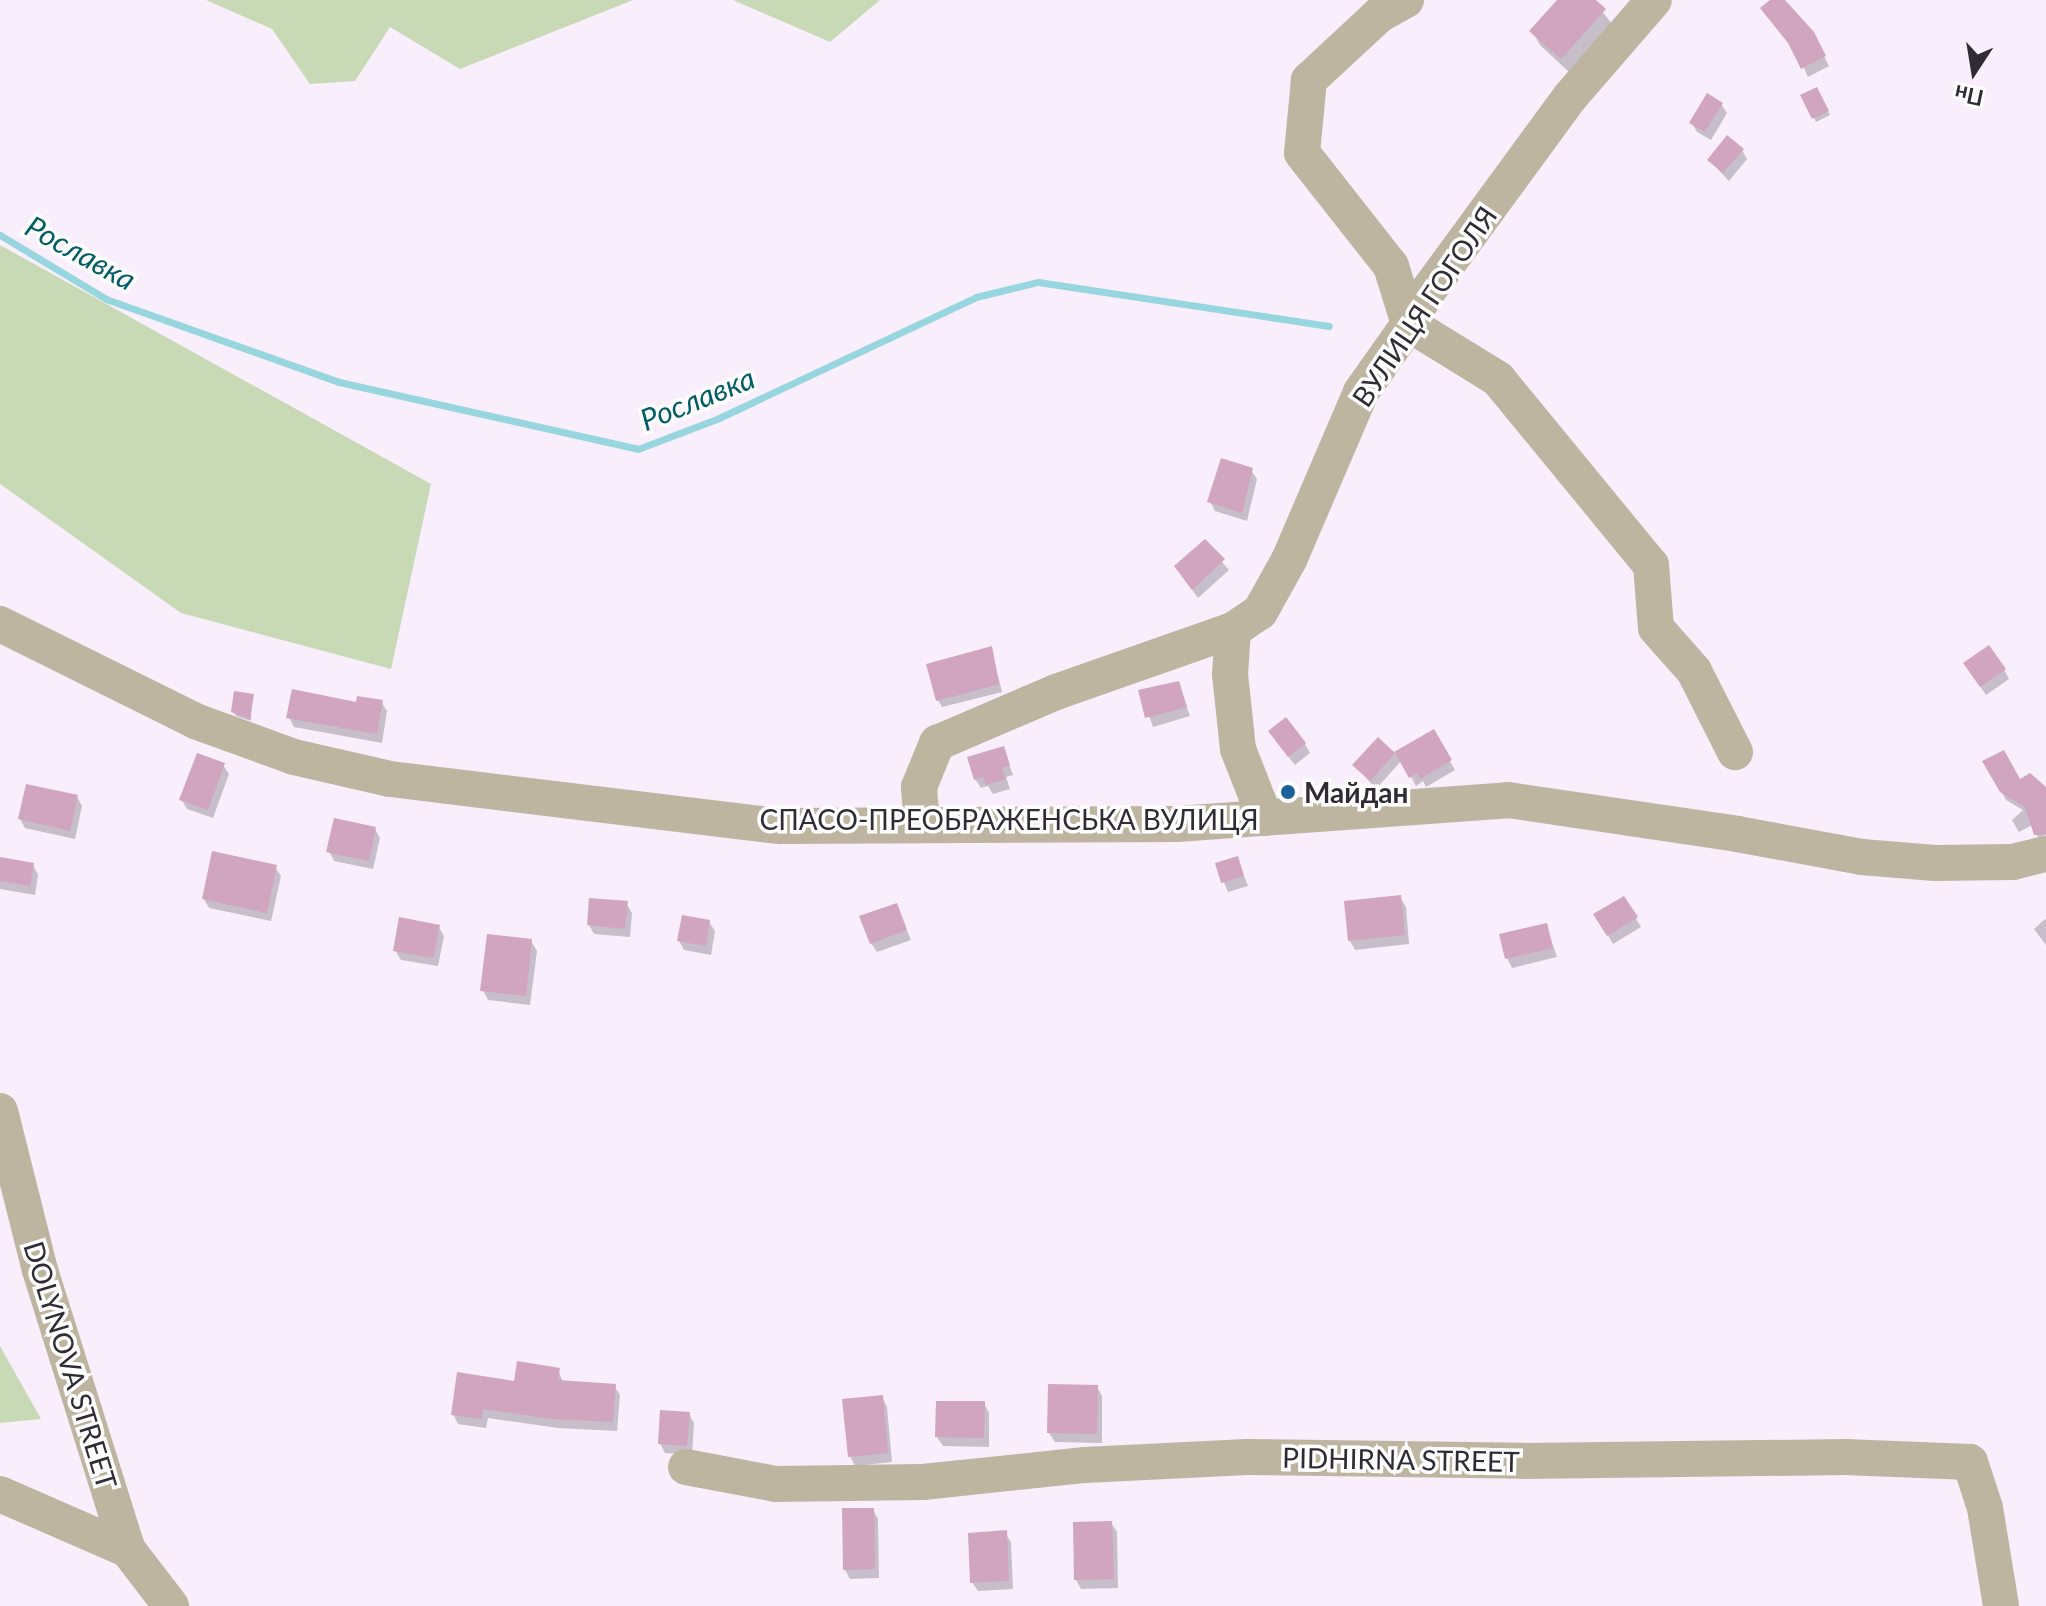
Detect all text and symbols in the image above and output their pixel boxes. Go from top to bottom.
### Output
north arrow [1934,32,2014,112]
text: Пн [1952,80,1986,112]
street label: ВУЛИЦЯ ГОГОЛЯ [1345,200,1503,412]
water label: Рославка [20,207,142,297]
water label: Рославка [635,359,759,437]
place label: Майдан [1304,775,1409,809]
marker: Майдан [1279,783,1297,801]
street label: СПАСО-ПРЕОБРАЖЕНСЬКА ВУЛИЦЯ [759,802,1259,836]
street label: DOLYNOVA STREET [17,1237,125,1493]
street label: PIDHIRNA STREET [1282,1440,1520,1478]

